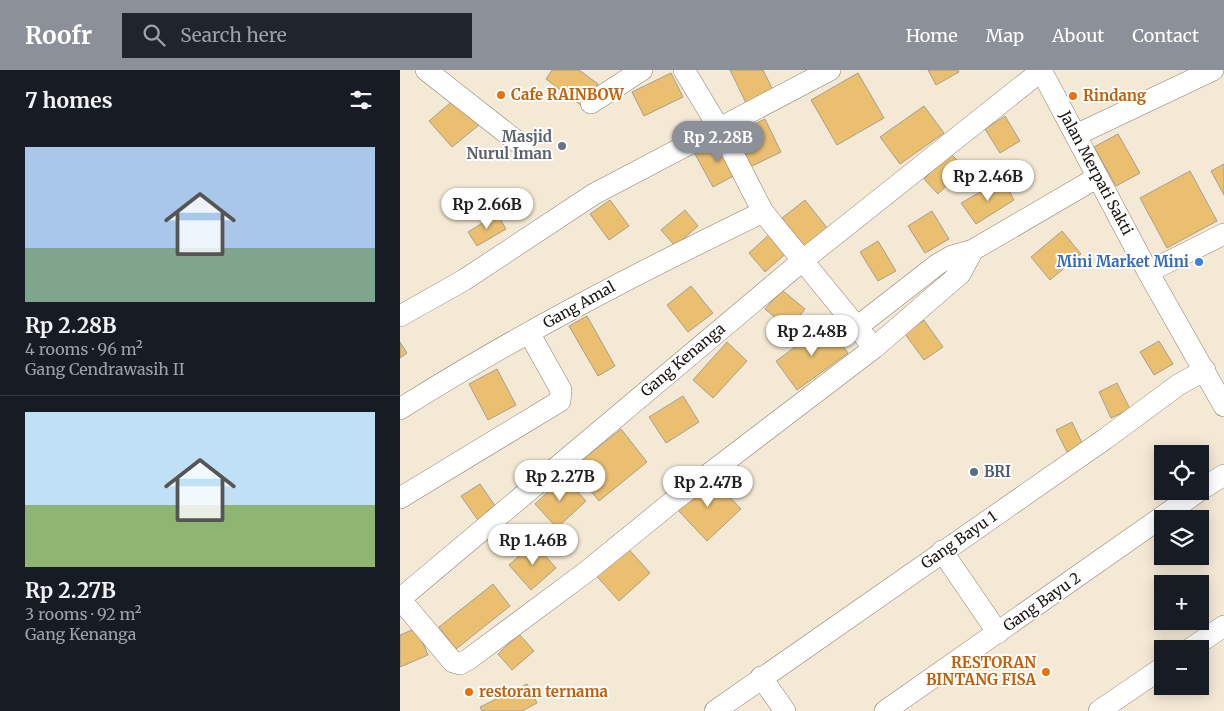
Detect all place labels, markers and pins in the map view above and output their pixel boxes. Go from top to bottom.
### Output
place label: Cafe RAINBOW [511,85,624,104]
place label: Rindang [1083,86,1147,105]
marker: Cafe RAINBOW [495,89,507,101]
marker: Rindang [1067,90,1079,102]
pin: Rp 2.28B [666,121,770,163]
place label: Masjid Nurul Iman [467,127,552,163]
marker: Masjid Nurul Iman [556,140,568,152]
pin: Rp 2.46B [936,160,1040,202]
pin: Rp 2.66B [435,188,539,230]
place label: Mini Market Mini [1057,252,1189,271]
marker: Mini Market Mini [1193,256,1205,268]
pin: Rp 2.48B [760,314,864,357]
pin: Rp 2.27B [508,460,612,502]
place label: BRI [984,462,1011,481]
pin: Rp 2.47B [656,466,760,508]
marker: BRI [968,466,980,478]
pin: Rp 1.46B [481,524,585,566]
place label: RESTORAN BINTANG FISA [926,653,1036,689]
marker: RESTORAN BINTANG FISA [1040,666,1052,678]
place label: restoran ternama [479,682,608,701]
marker: restoran ternama [463,686,475,698]

